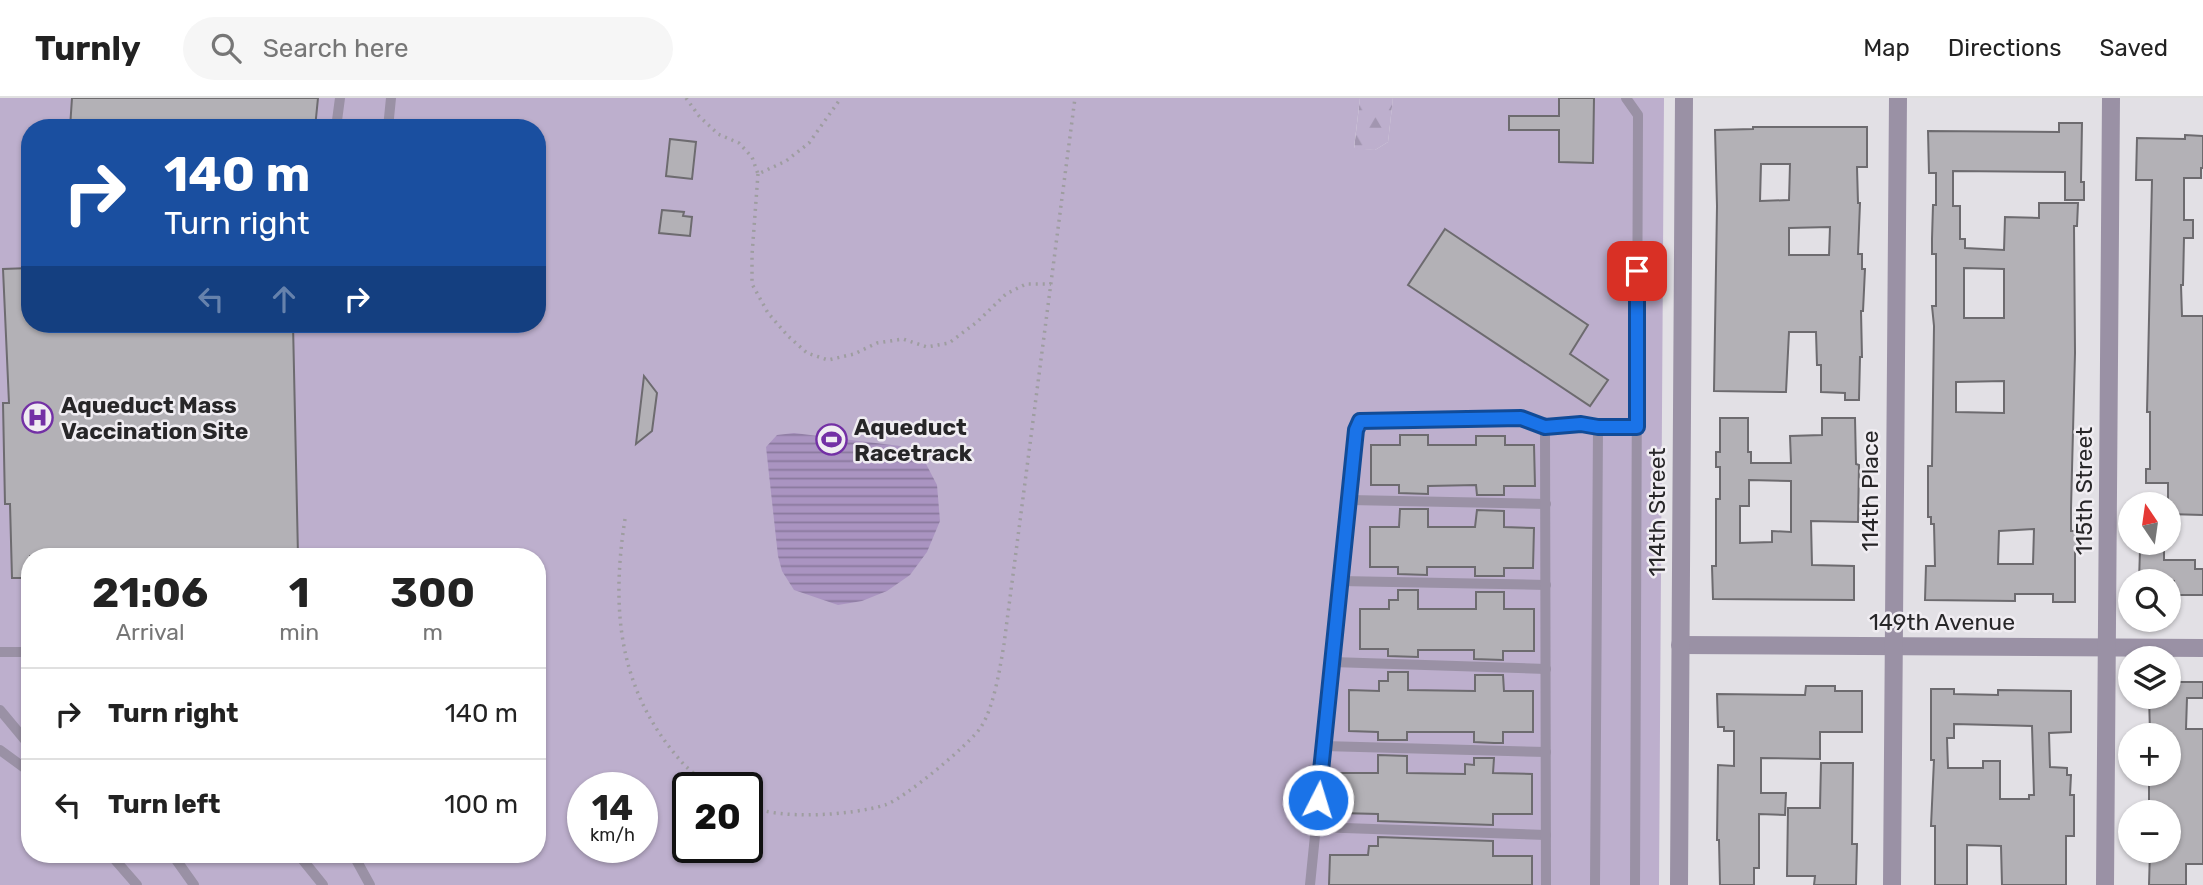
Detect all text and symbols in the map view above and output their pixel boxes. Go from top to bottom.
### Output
search box [183,17,673,80]
text: Turnly [35,29,141,68]
icon: search [207,29,245,67]
text: Search here [263,33,409,64]
text: Map [1863,34,1910,62]
text: Directions [1948,34,2061,62]
text: Saved [2099,34,2168,62]
text: 140 m [164,145,310,203]
icon: right [49,147,140,238]
text: Turn right [164,204,309,242]
pin [1607,241,1667,301]
icon: arrive [1618,252,1656,290]
icon: left [192,280,230,318]
icon: ahead [265,280,303,318]
icon: right [338,280,376,318]
place label: Aqueduct Mass Vaccination Site [61,391,248,445]
hospital icon: Aqueduct Mass Vaccination Site [21,401,55,435]
place label: Aqueduct Racetrack [854,413,973,467]
sports icon: Aqueduct Racetrack [814,423,848,457]
street label: 115th Street [2070,427,2098,555]
street label: 114th Place [1856,430,1884,552]
street label: 114th Street [1643,447,1671,577]
north arrow [2118,492,2180,555]
map controls [2118,492,2181,863]
text: 21:06 [92,568,208,618]
text: 1 [289,568,310,618]
text: 300 [390,568,475,618]
button: search [2118,569,2181,632]
street label: 149th Avenue [1869,608,2015,636]
text: Arrival [116,618,185,646]
text: min [279,618,319,646]
text: m [422,618,443,646]
button: layers [2118,646,2181,709]
icon: right [49,695,87,733]
text: Turn right [108,698,238,729]
text: 140 m [445,698,518,729]
button: + [2118,723,2181,786]
position arrow [1281,763,1355,837]
speed limit sign: 20 [672,772,763,863]
icon: left [49,786,87,824]
text: 14 [592,787,633,829]
text: Turn left [108,789,220,820]
text: 100 m [444,789,518,820]
button: − [2118,800,2181,863]
text: km/h [590,824,635,846]

